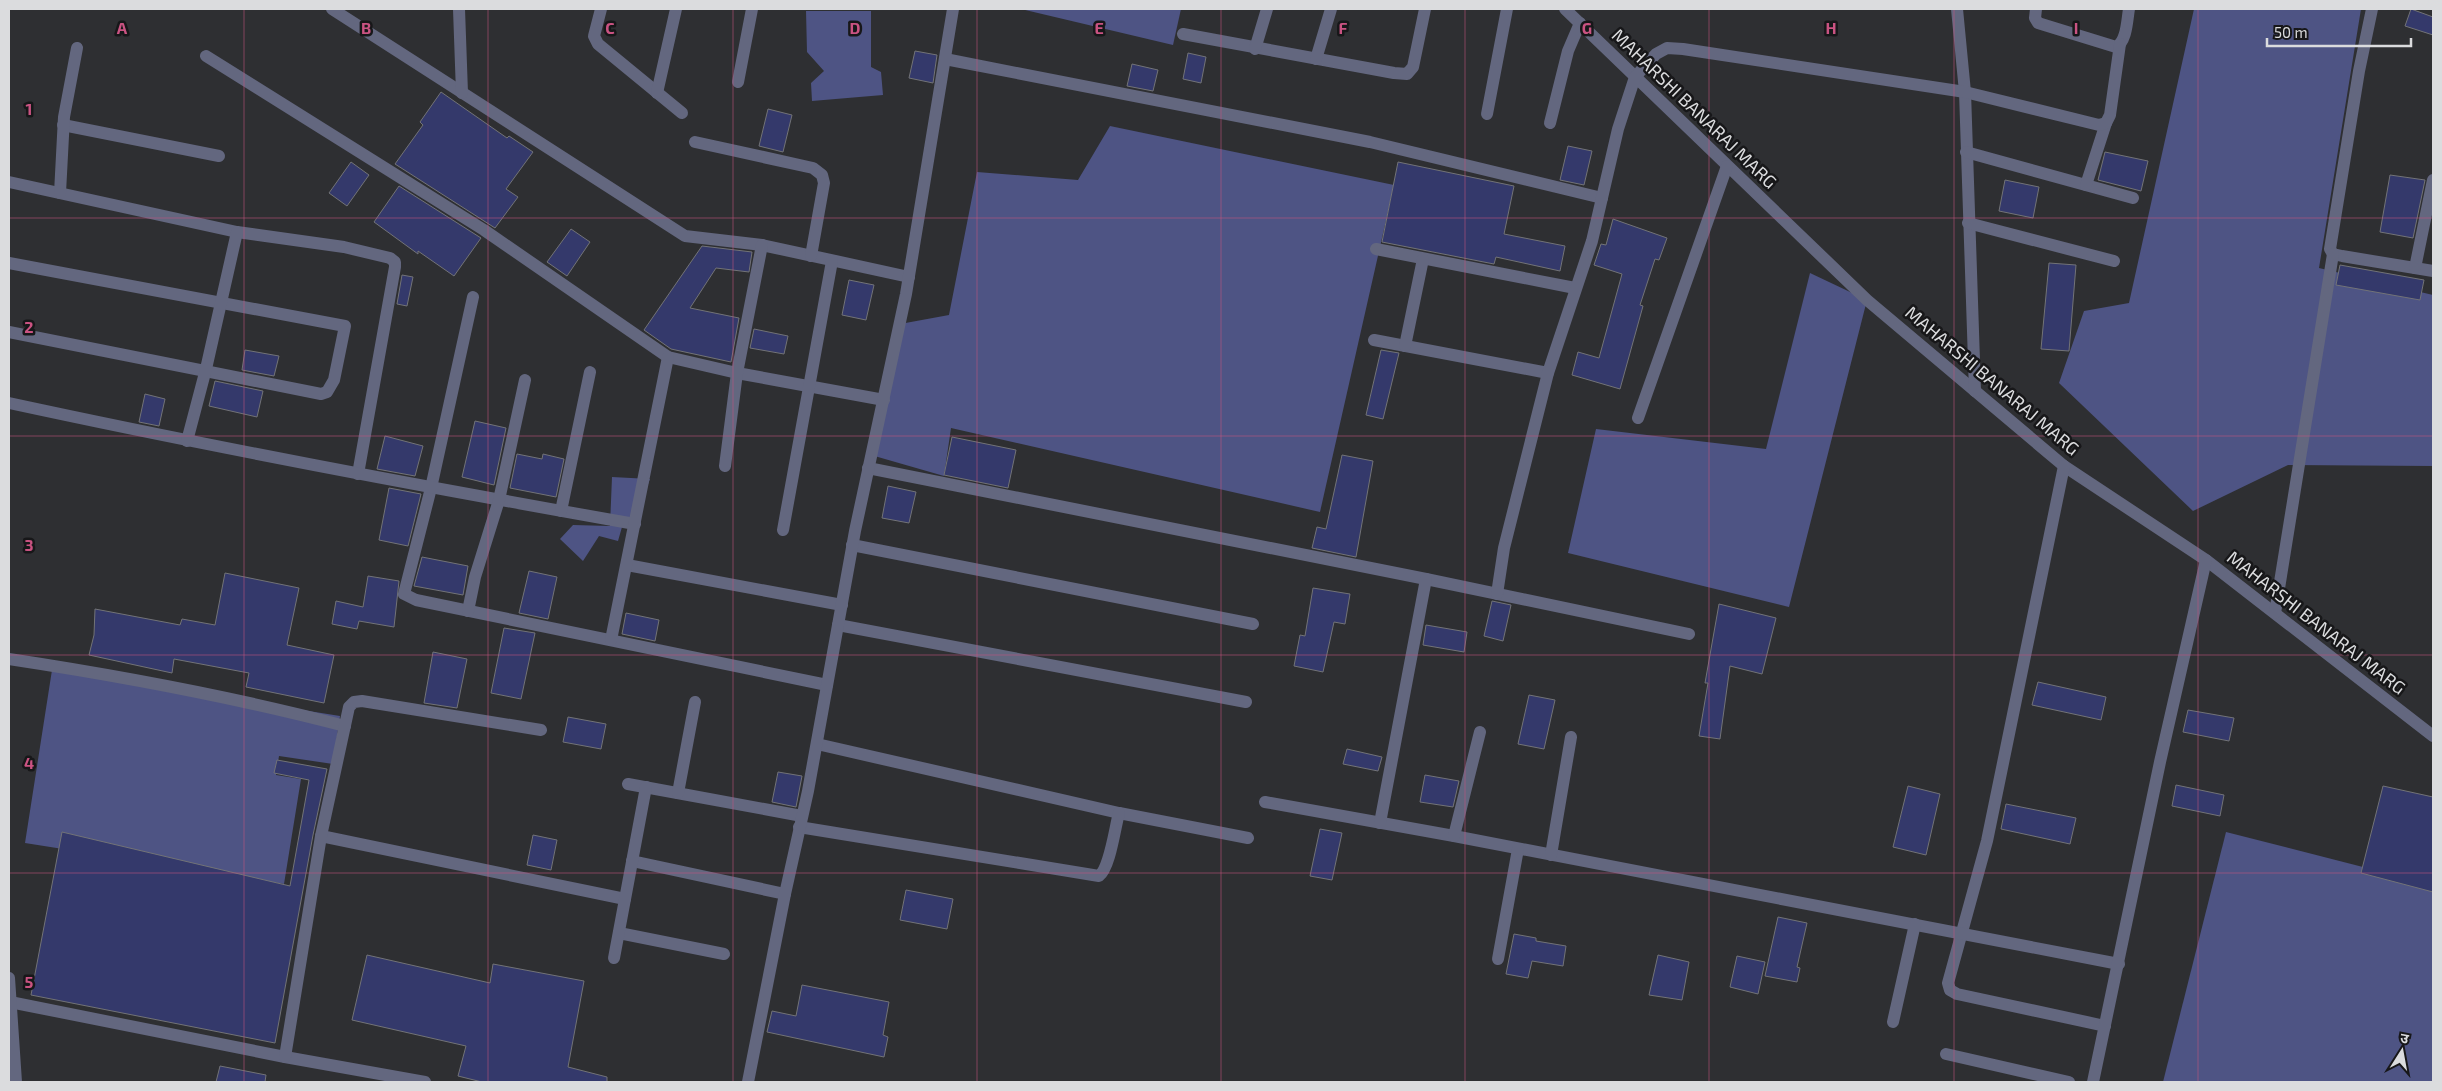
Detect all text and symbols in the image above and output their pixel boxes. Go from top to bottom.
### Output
scale bar [2267,15,2411,47]
text: A [117,18,128,37]
text: B [361,18,371,37]
text: C [605,18,615,37]
text: D [850,18,861,37]
text: E [1094,18,1104,37]
text: F [1339,18,1348,37]
text: G [1582,18,1592,37]
text: H [1825,18,1837,37]
text: I [2074,18,2078,37]
text: 50 m [2274,23,2308,41]
street label: MAHARSHI BANARAJ MARG [1608,24,1782,193]
text: 1 [26,99,32,118]
street label: MAHARSHI BANARAJ MARG [1901,301,2084,459]
text: 2 [24,317,34,336]
text: 3 [24,535,34,554]
street label: MAHARSHI BANARAJ MARG [2223,546,2410,699]
text: 4 [24,753,34,772]
text: 5 [25,972,34,991]
north arrow [2377,1026,2427,1076]
text: उ [2399,1029,2411,1047]

